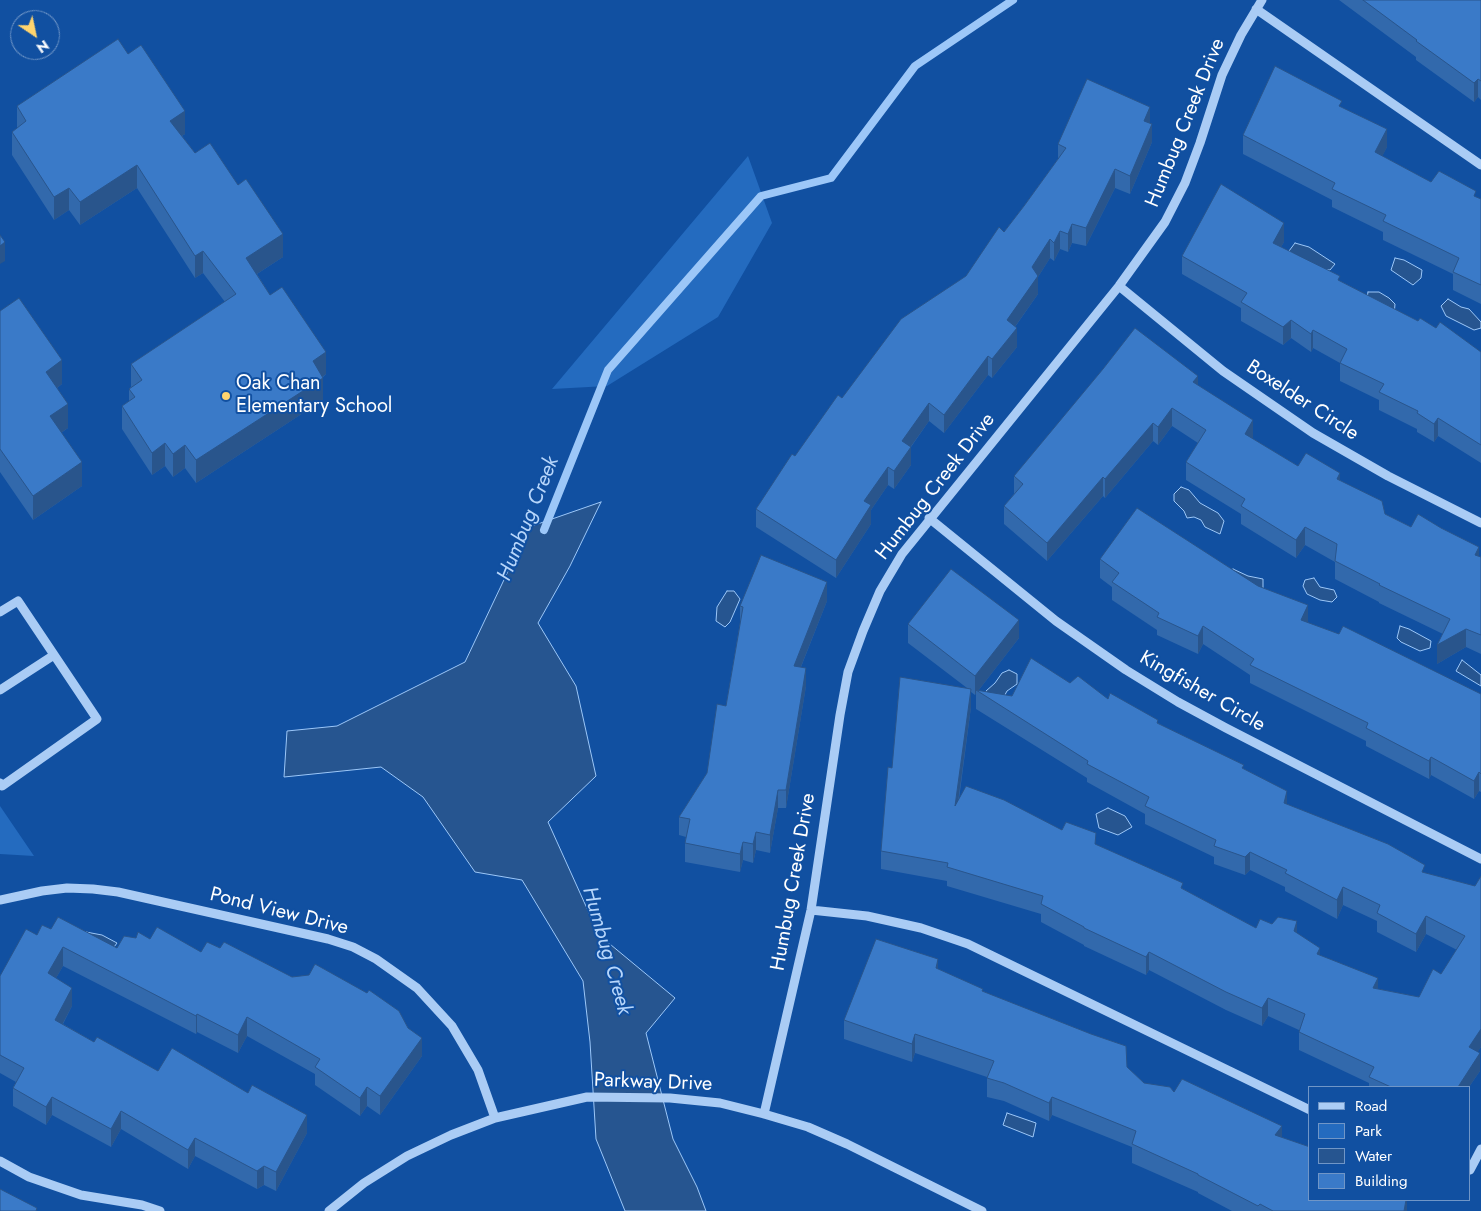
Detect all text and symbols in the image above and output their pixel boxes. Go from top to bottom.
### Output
north arrow [10,10,60,60]
text: N [33,35,53,58]
street label: Humbug Creek Drive [1141,35,1231,211]
street label: Boxelder Circle [1241,356,1363,446]
place label: Oak Chan Elementary School [236,372,392,419]
marker: Oak Chan Elementary School [220,390,232,402]
street label: Humbug Creek Drive [871,409,1001,565]
water label: Humbug Creek [493,453,565,585]
street label: Kingfisher Circle [1135,646,1269,738]
street label: Humbug Creek Drive [767,791,821,973]
street label: Pond View Drive [207,883,351,941]
water label: Humbug Creek [576,884,636,1018]
street label: Parkway Drive [593,1069,713,1097]
legend [1308,1086,1471,1201]
text: Road [1355,1095,1387,1117]
text: Park [1355,1120,1382,1142]
text: Water [1355,1145,1392,1167]
text: Building [1355,1170,1407,1192]

